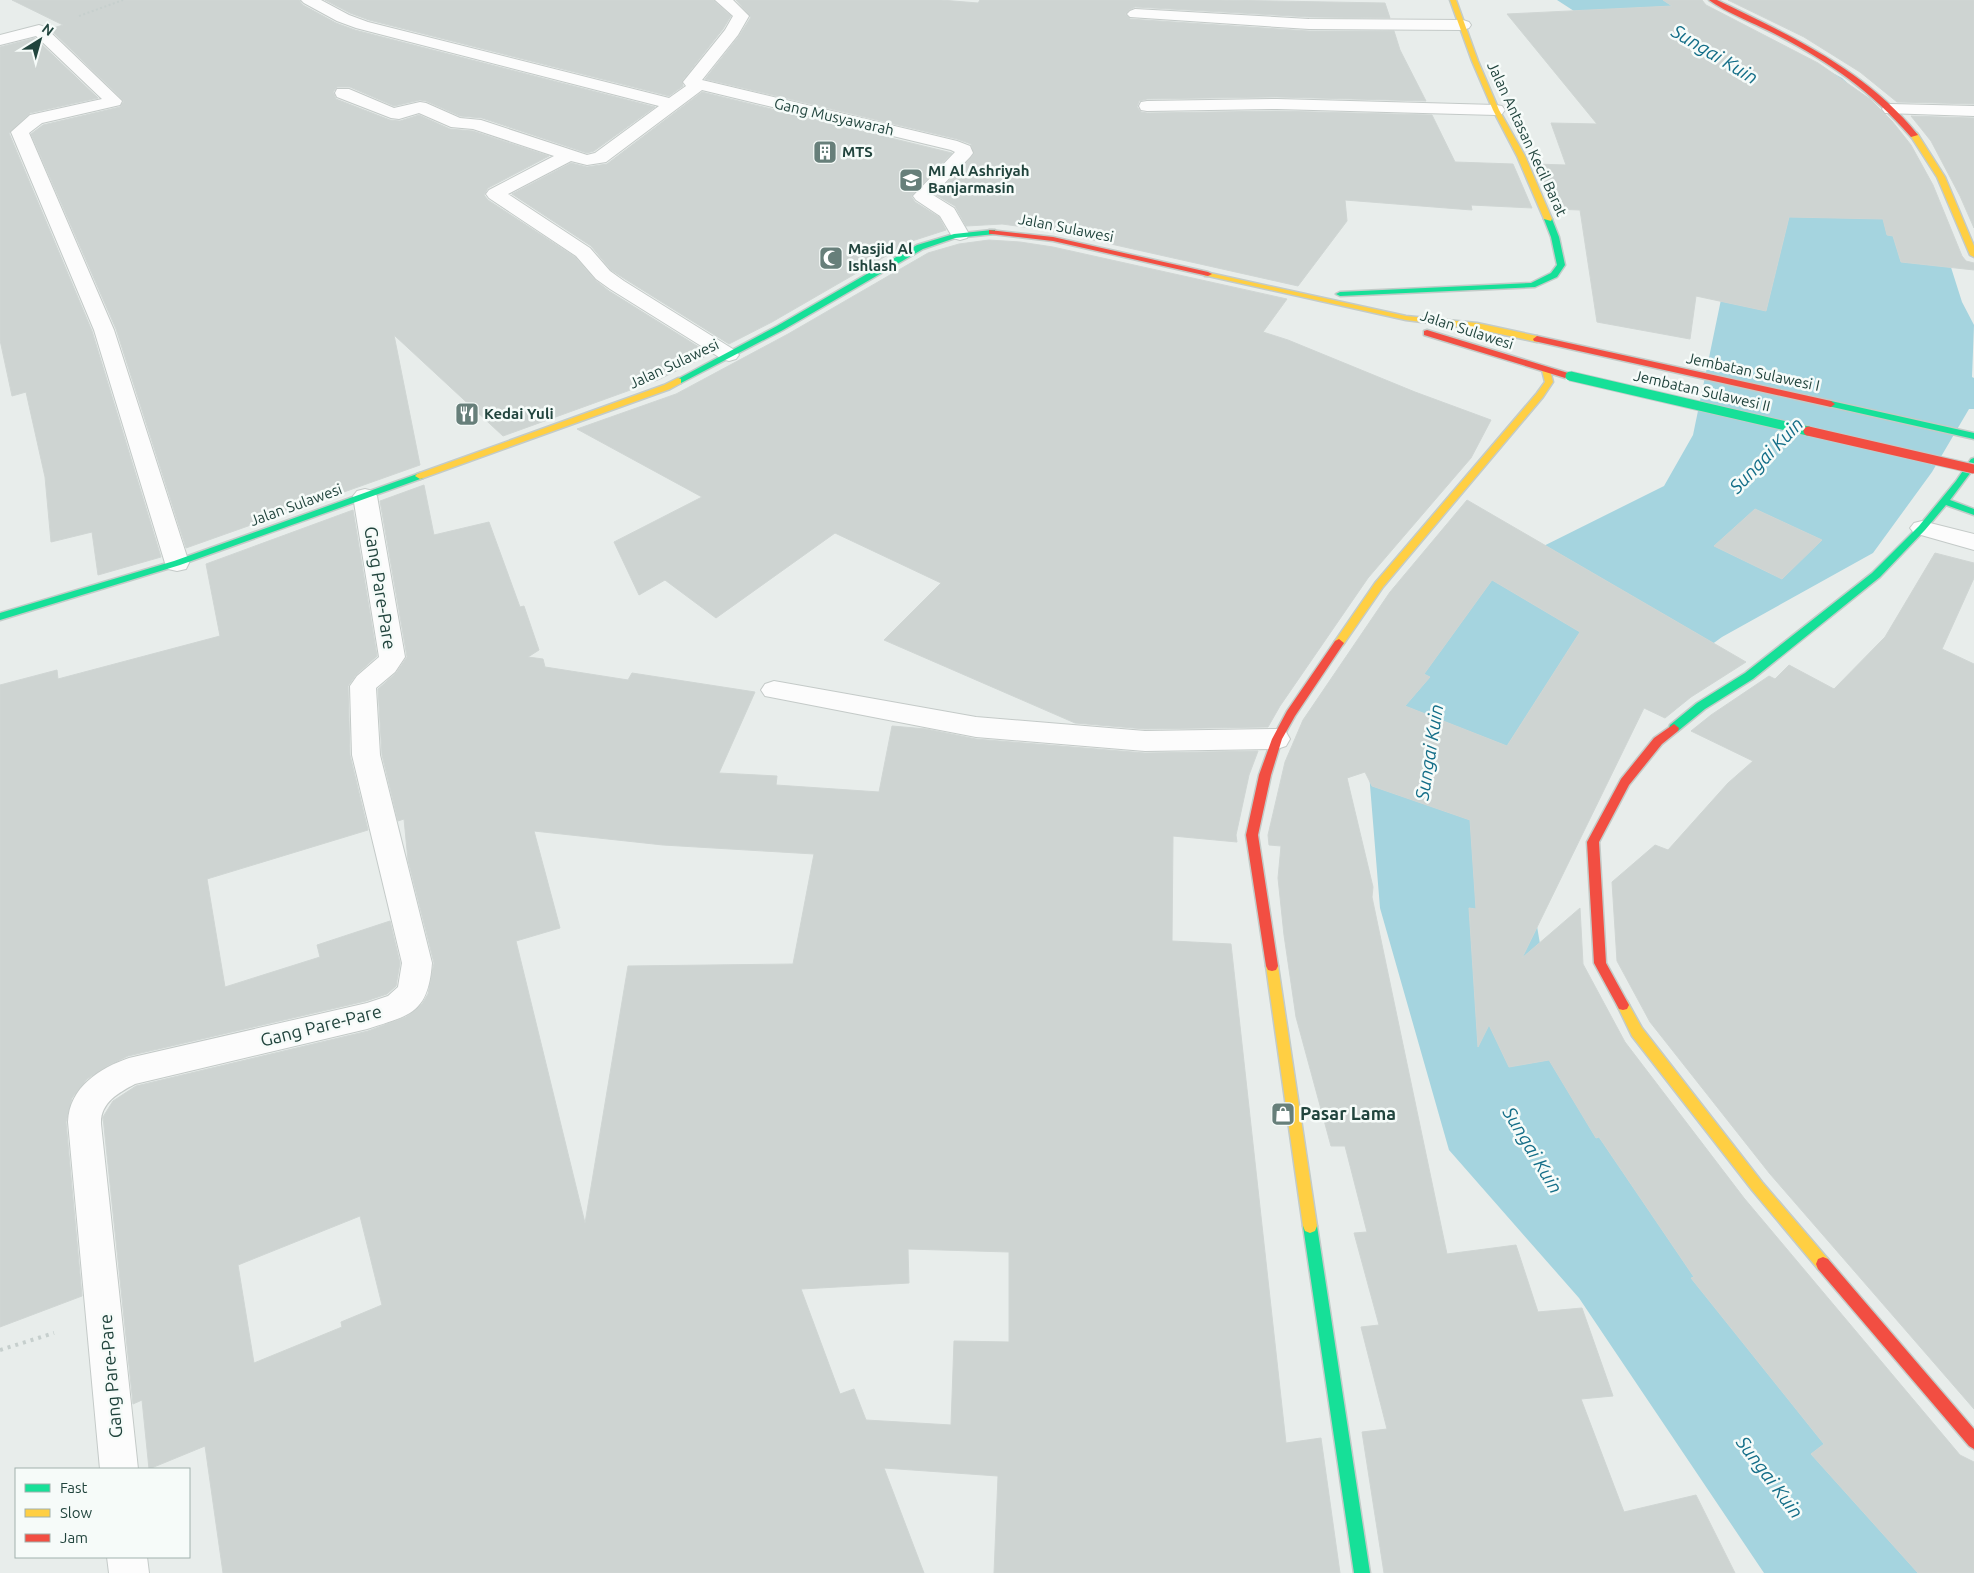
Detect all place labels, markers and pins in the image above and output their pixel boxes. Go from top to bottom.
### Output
building icon: MTS [812,139,838,165]
place label: MTS [842,143,873,160]
place label: MI Al Ashriyah Banjarmasin [928,162,1030,196]
school or university icon: MI Al Ashriyah Banjarmasin [898,167,924,193]
place label: Masjid Al Ishlash [848,240,913,274]
mosque icon: Masjid Al Ishlash [818,245,844,271]
restaurant icon: Kedai Yuli [454,401,480,427]
place label: Kedai Yuli [484,405,554,422]
shop icon: Pasar Lama [1270,1101,1296,1127]
place label: Pasar Lama [1300,1103,1396,1123]

